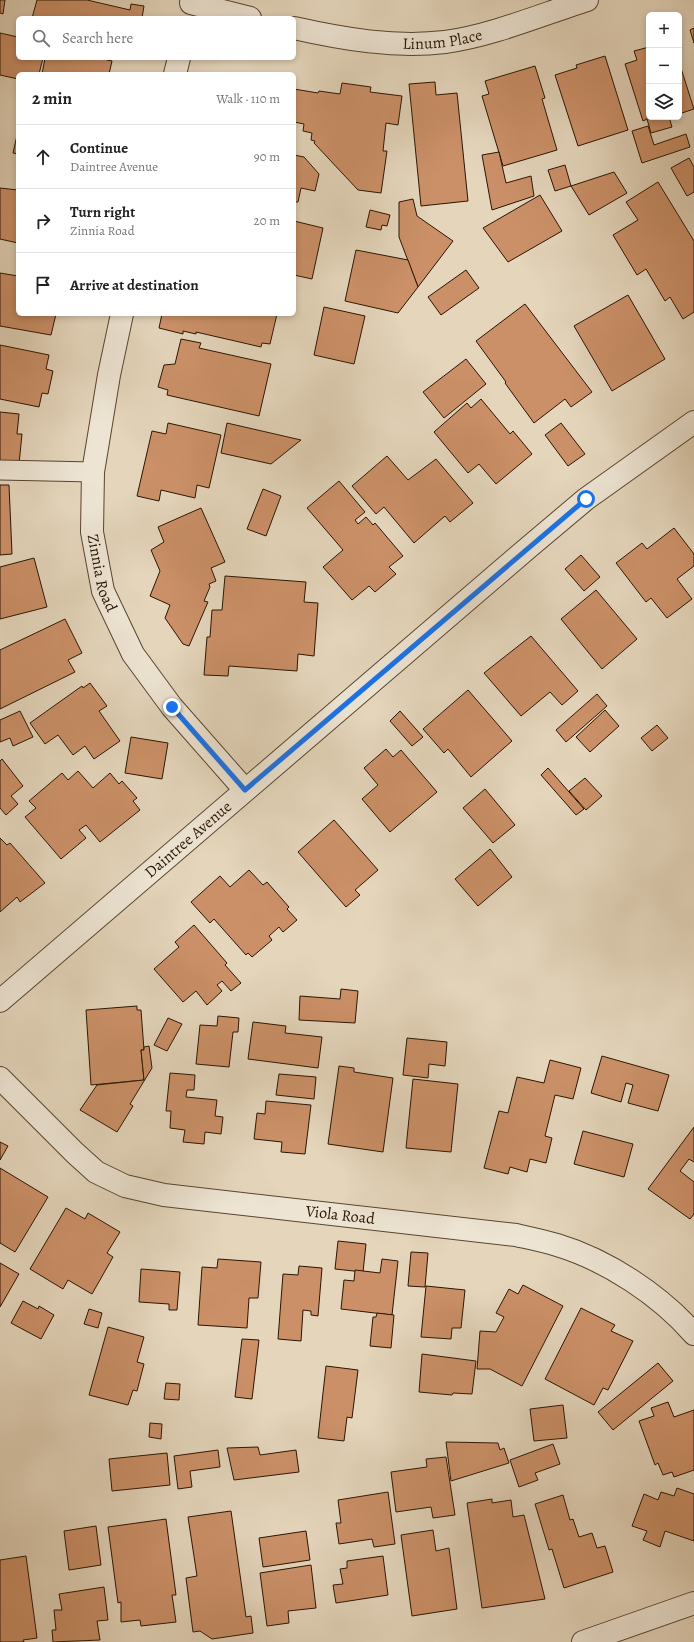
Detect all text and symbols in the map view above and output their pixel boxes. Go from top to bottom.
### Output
map controls [646,12,682,120]
button: + [646,12,682,48]
search box [16,16,296,60]
street label: Linum Place [402,24,485,55]
icon: search [30,27,52,49]
text: Search here [62,28,133,48]
button: − [646,48,682,84]
button: layers [646,84,682,120]
text: 2 min [32,87,72,110]
text: Walk · 110 m [216,90,280,107]
text: Continue [70,138,128,158]
icon: ahead [32,146,54,168]
text: 90 m [254,148,280,165]
text: Daintree Avenue [70,158,158,175]
text: Turn right [70,202,135,222]
icon: right [32,210,54,232]
text: 20 m [254,212,280,229]
text: Zinnia Road [70,222,135,239]
icon: arrive [32,274,54,296]
text: Arrive at destination [70,275,199,295]
route start [577,490,595,508]
street label: Zinnia Road [82,532,123,616]
route end [163,698,181,716]
street label: Daintree Avenue [140,796,237,883]
street label: Viola Road [303,1200,376,1230]

